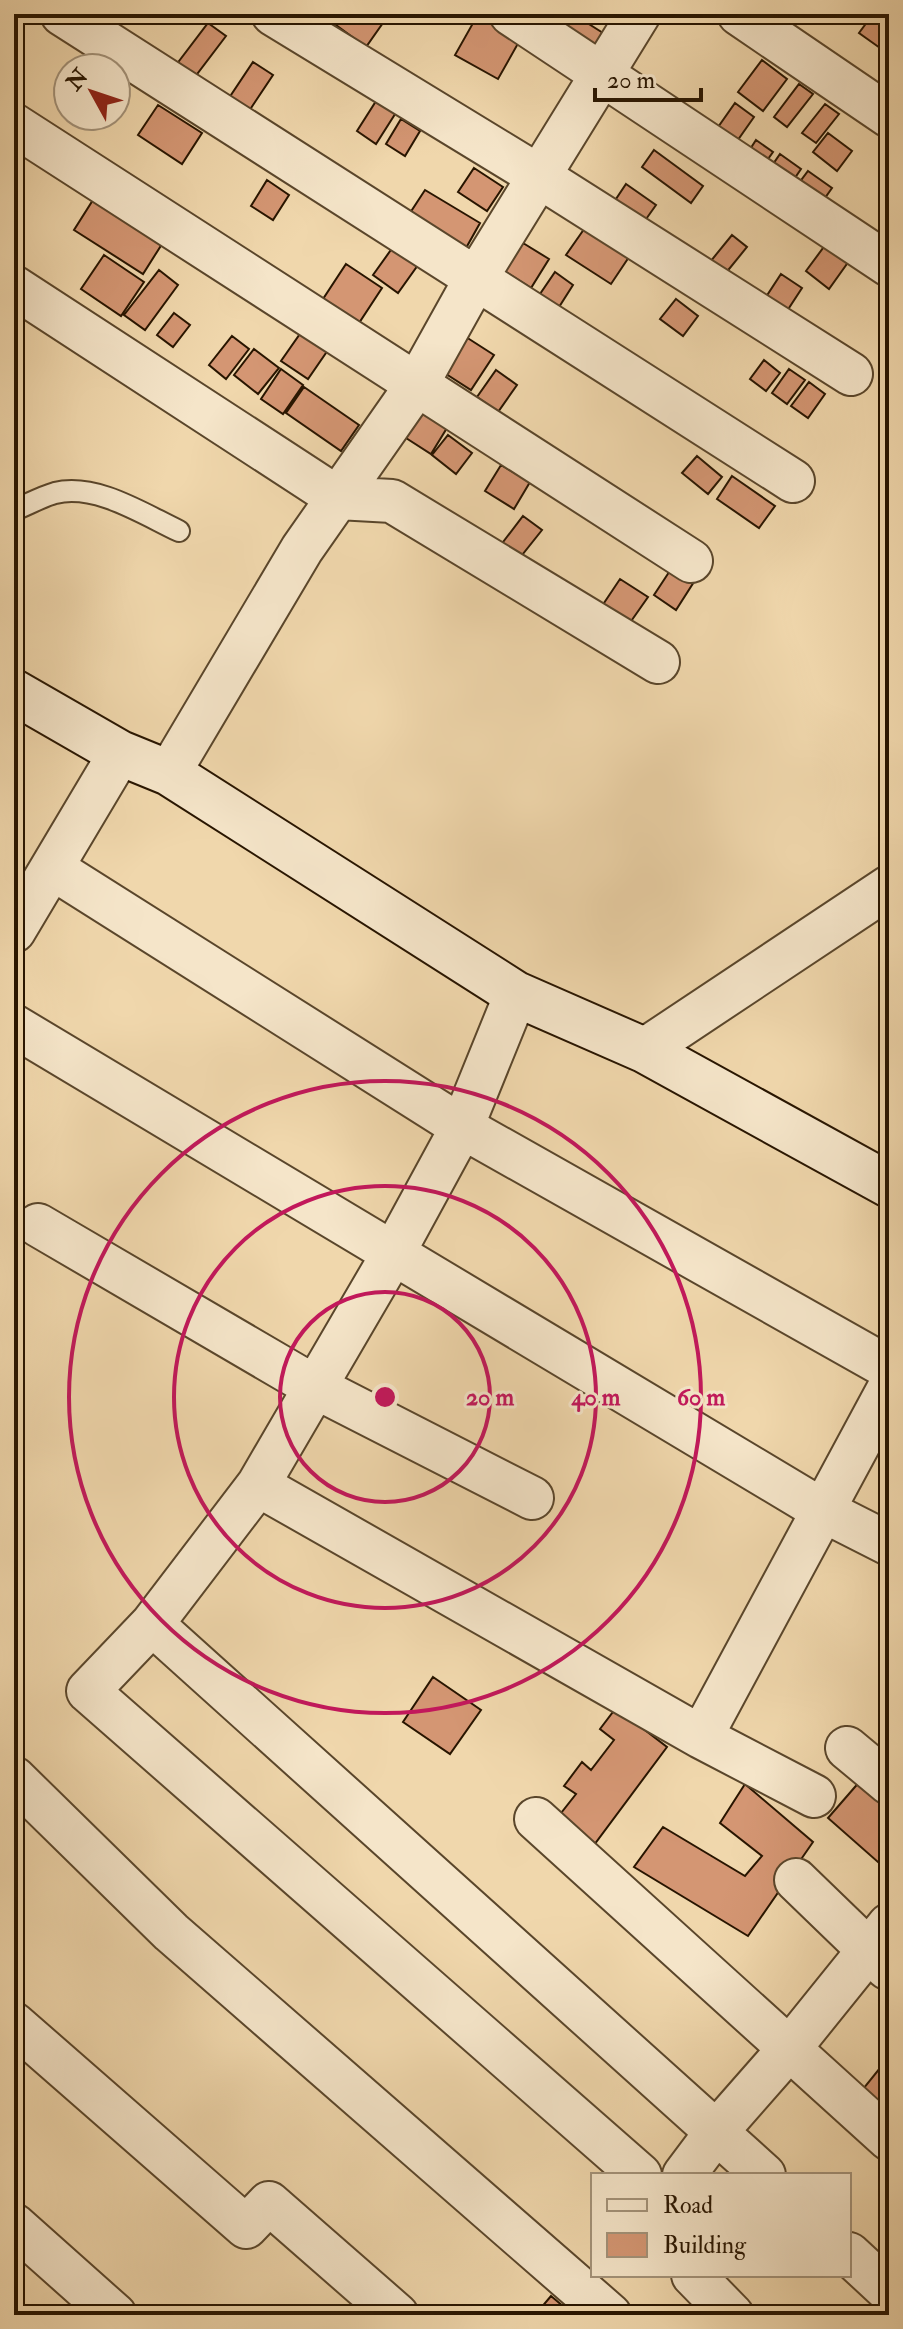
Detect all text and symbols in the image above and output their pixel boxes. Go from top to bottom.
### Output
north arrow [52,52,132,132]
scale bar [595,52,701,102]
text: N [60,63,95,97]
text: 20 m [607,65,656,96]
text: 20 m [466,1382,514,1413]
text: 40 m [571,1382,621,1413]
text: 60 m [677,1382,725,1413]
centre of rings [371,1383,399,1411]
legend [591,2173,851,2277]
text: Road [663,2190,713,2221]
text: Building [663,2230,747,2261]

